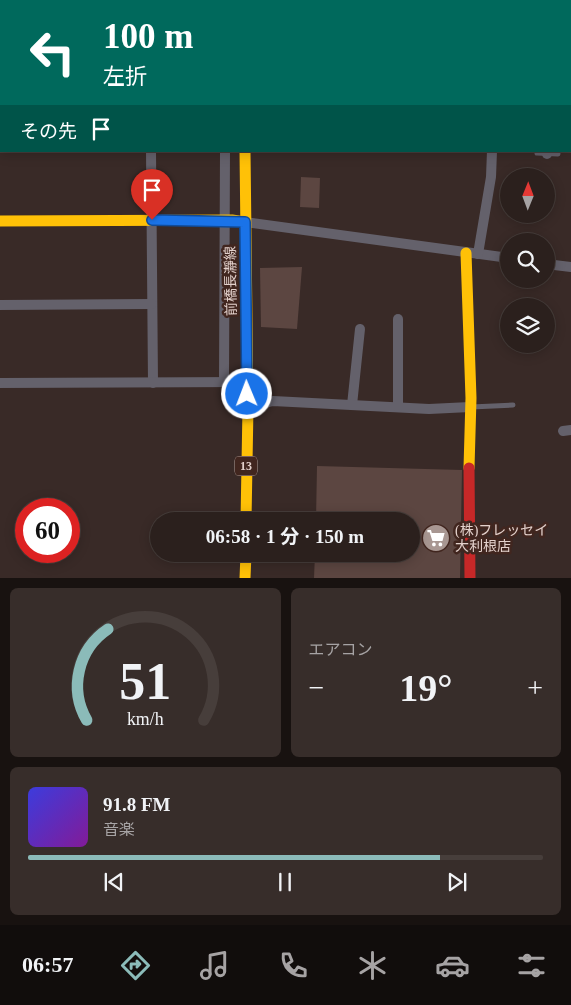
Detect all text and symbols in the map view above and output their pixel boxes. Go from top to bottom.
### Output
text: 100 m [103,17,193,56]
icon: left [20,20,85,85]
text: 左折 [103,64,147,89]
icon: arrive [87,115,115,143]
text: その先 [20,121,77,142]
north arrow [500,168,555,222]
map controls [500,168,555,353]
pin [131,169,173,220]
icon: arrive [138,176,166,204]
button: search [500,233,555,288]
street label: 前橋長瀞線 [222,246,239,316]
button: layers [500,298,555,353]
position arrow [220,367,272,419]
road number: 13 [235,456,257,476]
speed limit sign: 60 [15,498,80,563]
supermarket icon: (株)フレッセイ 大利根店 [421,523,451,553]
place label: (株)フレッセイ 大利根店 [455,523,548,554]
text: 06:58 · 1 分 · 150 m [206,526,364,547]
text: エアコン [309,641,373,658]
text: 51 [119,653,171,710]
text: 19° [399,667,452,709]
text: − [309,672,324,703]
text: + [527,672,543,703]
text: km/h [127,709,164,729]
text: 91.8 FM [103,794,171,815]
text: 音楽 [103,821,135,838]
icon: previous [100,868,128,896]
icon: pause [271,868,299,896]
icon: next [443,868,471,896]
icon: directions [118,948,153,983]
icon: music [197,948,232,983]
icon: phone [276,948,311,983]
icon: climate [355,948,390,983]
icon: car [435,948,470,983]
icon: filters [514,948,549,983]
text: 06:57 [22,952,73,977]

